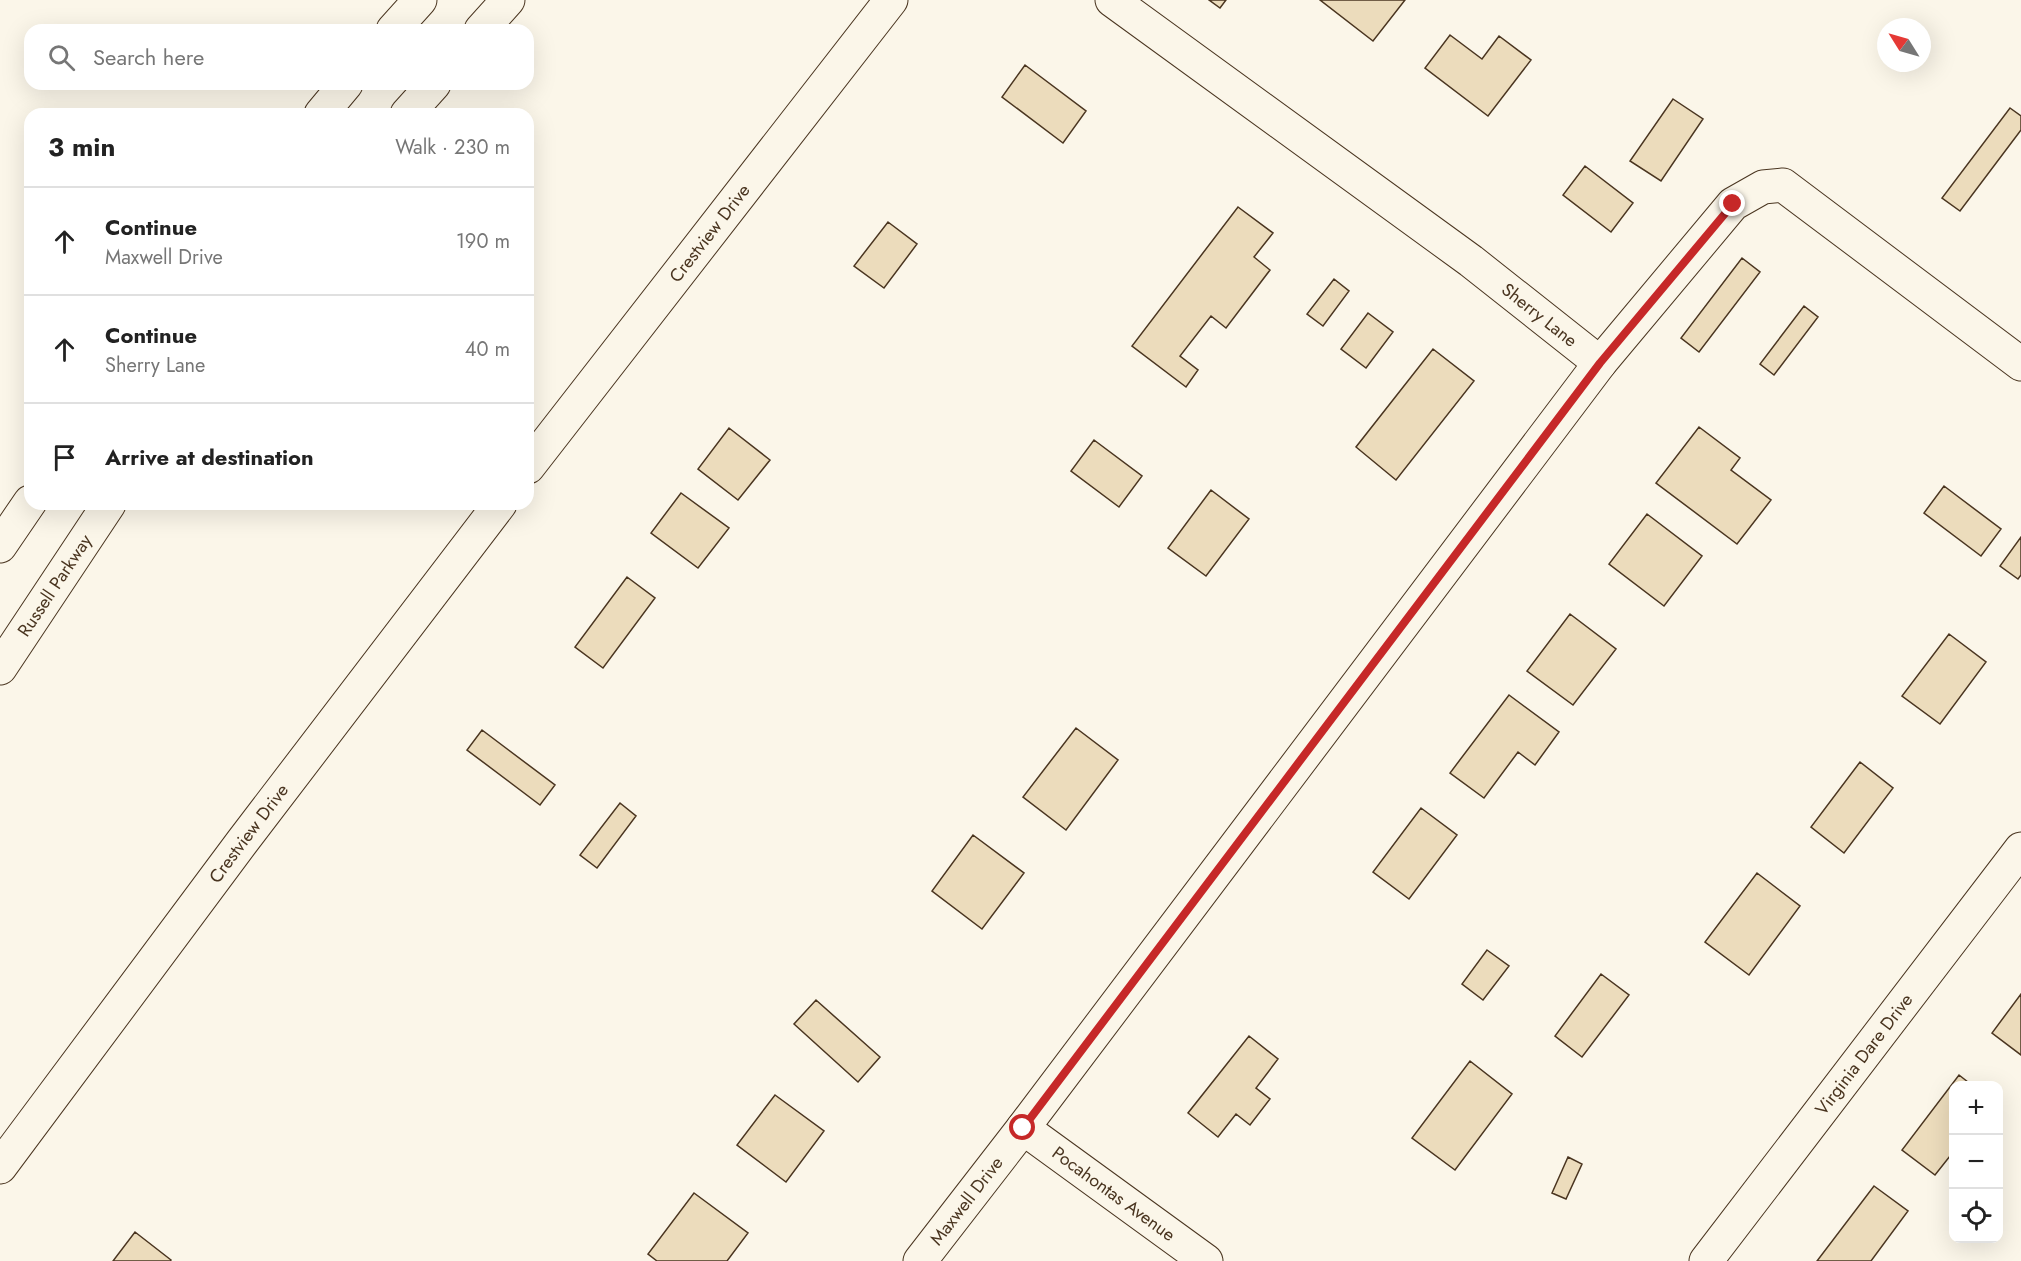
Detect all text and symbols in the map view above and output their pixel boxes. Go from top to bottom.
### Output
north arrow [1877,18,1931,72]
search box [24,24,534,90]
icon: search [45,41,78,74]
text: Search here [93,41,204,73]
text: 3 min [48,128,115,166]
text: Walk · 230 m [395,133,510,162]
street label: Crestview Drive [663,179,756,288]
route end [1719,190,1745,216]
text: Continue [105,211,197,243]
icon: ahead [48,225,81,258]
text: 190 m [456,227,510,256]
text: Maxwell Drive [105,243,223,272]
street label: Sherry Lane [1496,277,1583,353]
text: Continue [105,319,197,351]
icon: ahead [48,333,81,366]
text: 40 m [465,335,510,364]
text: Sherry Lane [105,351,205,380]
icon: arrive [48,441,81,474]
text: Arrive at destination [105,441,314,473]
street label: Russell Parkway [11,529,98,642]
street label: Crestview Drive [203,778,295,889]
street label: Virginia Dare Drive [1809,988,1919,1121]
map controls [1949,1081,2003,1243]
button: + [1949,1081,2003,1135]
route start [1009,1114,1035,1140]
button: − [1949,1135,2003,1189]
street label: Pocahontas Avenue [1047,1140,1181,1248]
street label: Maxwell Drive [924,1151,1009,1251]
button: locate [1949,1189,2003,1243]

